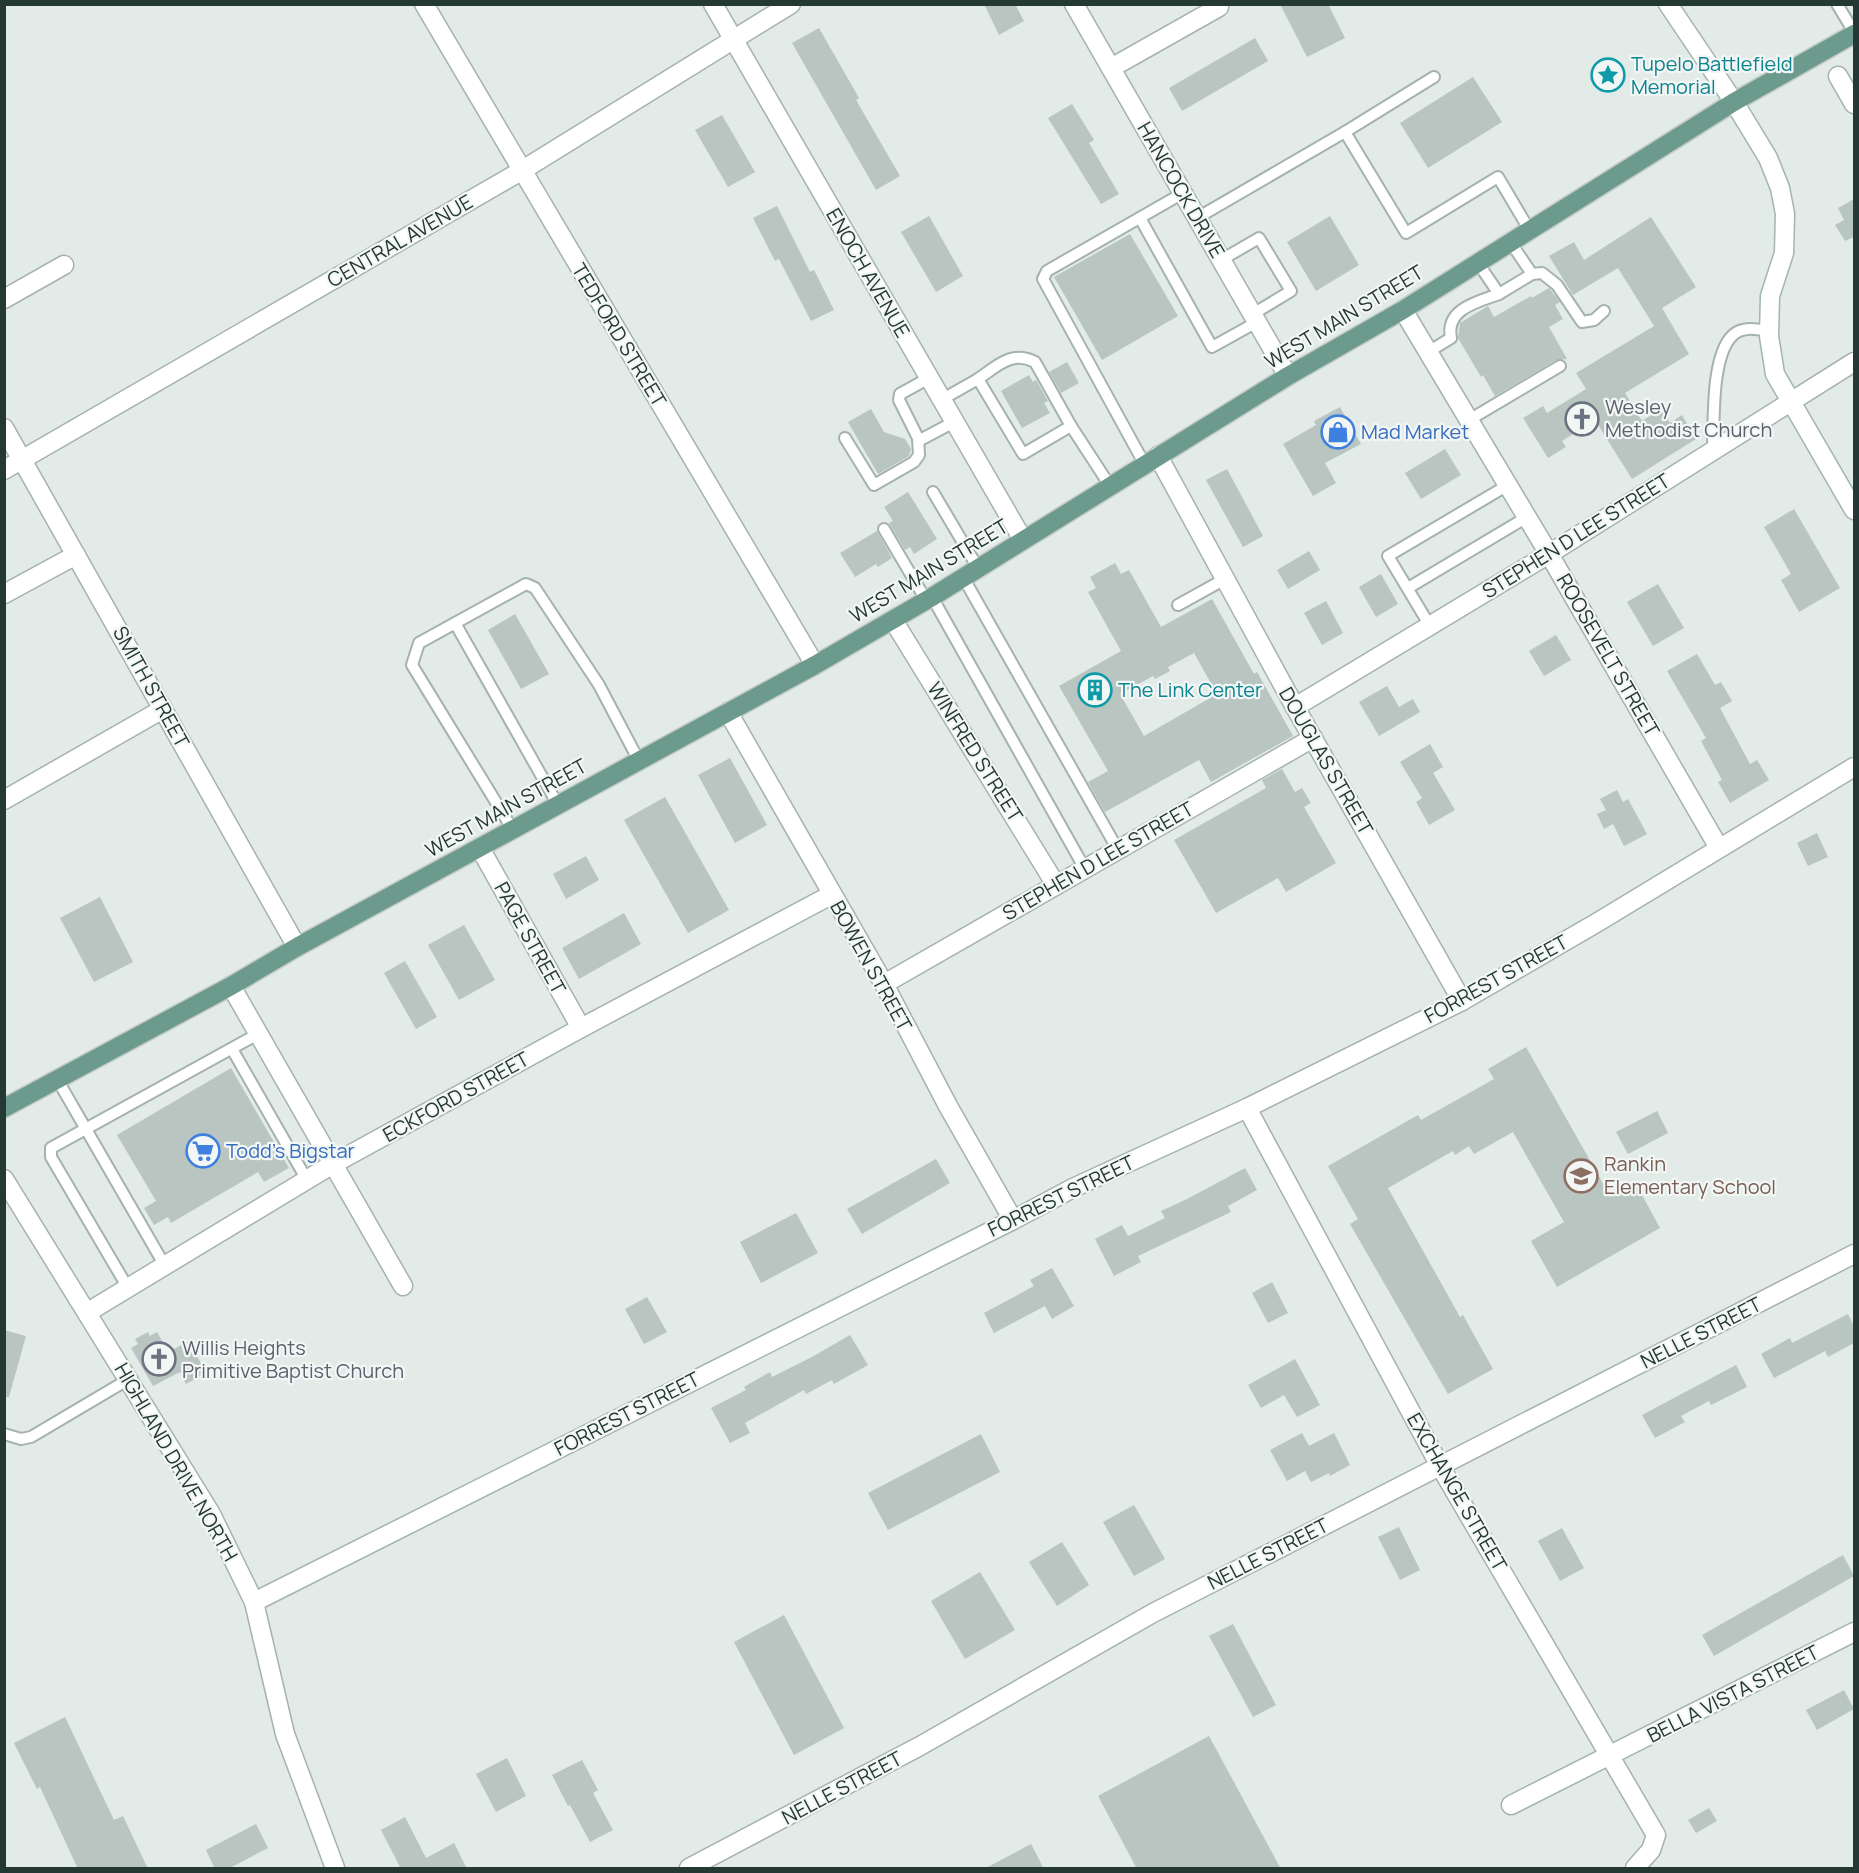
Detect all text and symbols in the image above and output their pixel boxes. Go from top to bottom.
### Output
place label: Tupelo Battlefield Memorial [1631,50,1793,100]
place icon: Tupelo Battlefield Memorial [1590,57,1626,93]
street label: HANCOCK DRIVE [1132,117,1231,263]
street label: CENTRAL AVENUE [322,188,477,293]
street label: ENOCH AVENUE [820,203,916,342]
street label: TEDFORD STREET [566,258,673,412]
street label: WEST MAIN STREET [1259,258,1428,375]
place label: Wesley Methodist Church [1605,393,1772,443]
church icon: Wesley Methodist Church [1564,401,1600,437]
shop icon: Mad Market [1320,414,1356,450]
place label: Mad Market [1361,418,1469,445]
street label: STEPHEN D LEE STREET [1477,467,1675,604]
street label: WEST MAIN STREET [844,512,1013,629]
street label: ROOSEVELT STREET [1551,568,1666,741]
street label: SMITH STREET [107,621,196,752]
building icon: The Link Center [1077,672,1113,708]
place label: The Link Center [1118,676,1262,703]
street label: WINFRED STREET [922,677,1029,827]
street label: DOUGLAS STREET [1273,682,1380,840]
street label: WEST MAIN STREET [420,752,591,863]
street label: STEPHEN D LEE STREET [997,795,1198,926]
street label: PAGE STREET [488,877,572,999]
street label: BOWEN STREET [824,896,919,1036]
street label: FORREST STREET [1419,928,1572,1029]
street label: ECKFORD STREET [378,1045,534,1148]
supermarket icon: Todd's Bigstar [185,1133,221,1169]
place label: Todd's Bigstar [226,1137,355,1164]
street label: FORREST STREET [983,1148,1139,1243]
place label: Rankin Elementary School [1604,1150,1776,1200]
school or university icon: Rankin Elementary School [1563,1158,1599,1194]
street label: NELLE STREET [1636,1290,1766,1375]
place label: Willis Heights Primitive Baptist Church [182,1334,404,1384]
church icon: Willis Heights Primitive Baptist Church [141,1341,177,1377]
street label: HIGHLAND DRIVE NORTH [109,1358,244,1566]
street label: FORREST STREET [549,1365,704,1462]
street label: EXCHANGE STREET [1401,1408,1514,1576]
street label: NELLE STREET [1203,1511,1333,1596]
street label: BELLA VISTA STREET [1642,1638,1823,1749]
street label: NELLE STREET [777,1745,907,1831]

